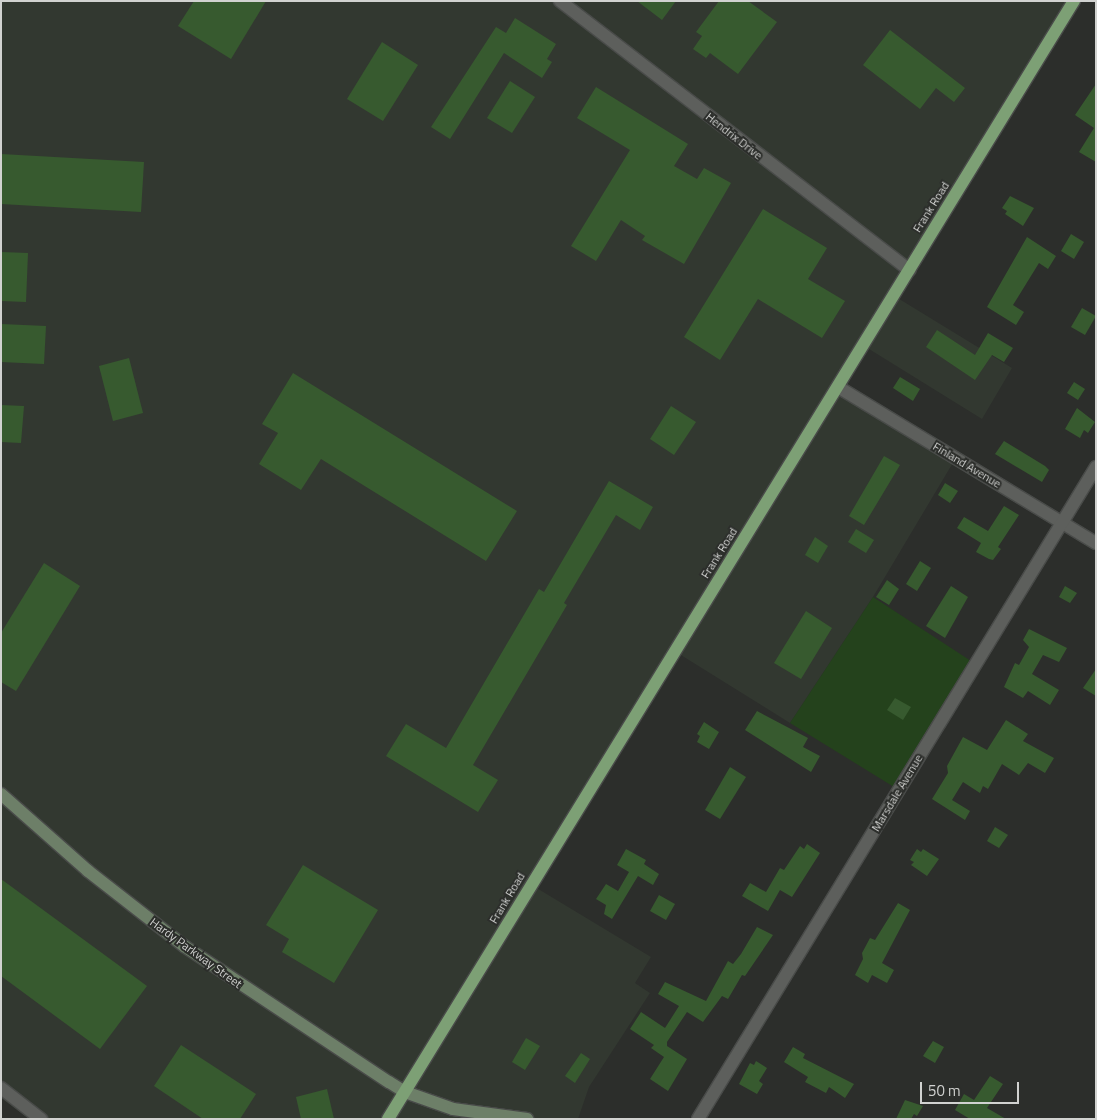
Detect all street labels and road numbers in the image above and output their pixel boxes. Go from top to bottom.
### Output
street label: Hendrix Drive [703,109,765,163]
street label: Frank Road [910,179,952,235]
street label: Finland Avenue [930,439,1004,491]
street label: Frank Road [698,525,740,581]
street label: Marsdale Avenue [868,752,926,834]
street label: Frank Road [486,870,528,926]
street label: Hardy Parkway Street [147,915,245,991]

